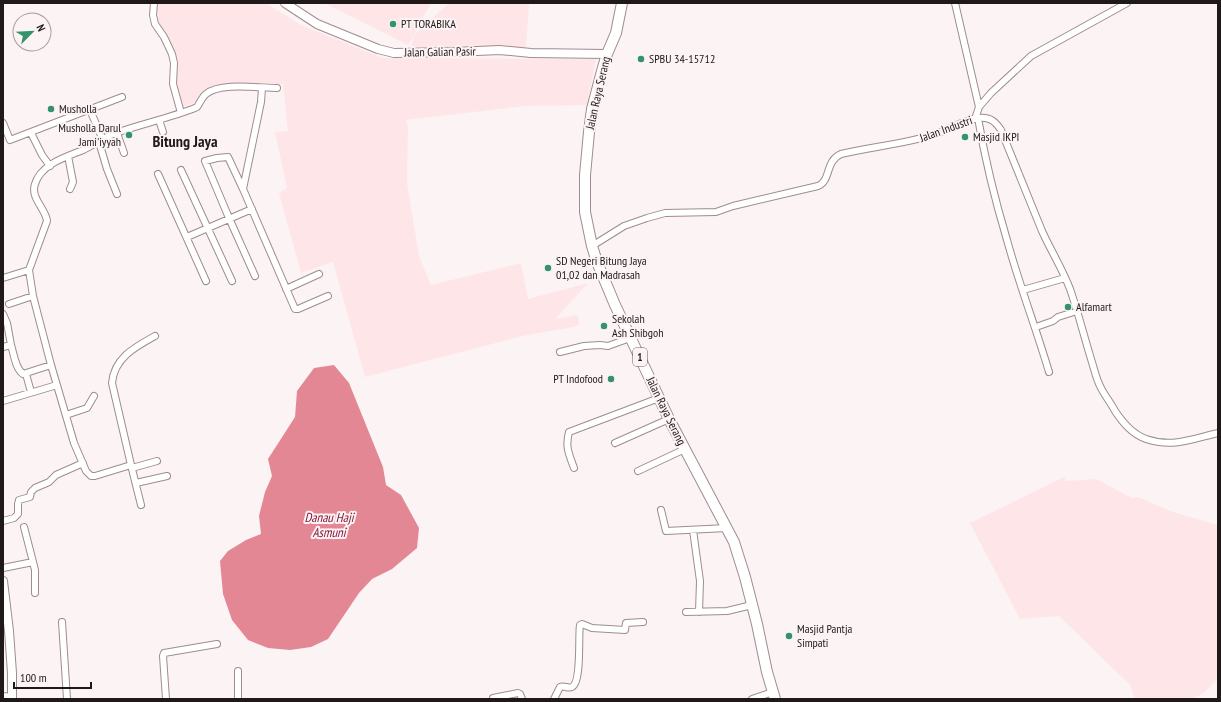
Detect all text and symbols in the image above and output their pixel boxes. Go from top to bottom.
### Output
north arrow [12,12,52,52]
place label: PT TORABIKA [401,16,456,31]
marker: PT TORABIKA [388,19,398,29]
text: N [34,22,49,34]
street label: Jalan Galian Pasir [403,43,477,60]
place label: SPBU 34-15712 [649,51,715,66]
marker: SPBU 34-15712 [636,54,646,64]
street label: Jalan Raya Serang [582,55,613,132]
place label: Musholla [59,101,97,116]
marker: Musholla [46,104,56,114]
street label: Jalan Industri [917,112,974,145]
place label: Musholla Darul Jami'iyyah [58,120,121,149]
place label: Masjid IKPI [973,129,1019,144]
marker: Musholla Darul Jami'iyyah [124,130,134,140]
district label: Bitung Jaya [152,131,218,151]
marker: Masjid IKPI [960,132,970,142]
place label: SD Negeri Bitung Jaya 01,02 dan Madrasah [556,253,647,282]
marker: SD Negeri Bitung Jaya 01,02 dan Madrasah [543,263,553,273]
place label: Alfamart [1076,299,1113,314]
marker: Alfamart [1063,302,1073,312]
place label: Sekolah Ash Shibgoh [612,311,663,340]
marker: Sekolah Ash Shibgoh [599,321,609,331]
road number: 1 [633,348,647,366]
place label: PT Indofood [553,371,603,386]
street label: Jalan Raya Serang [643,373,689,447]
marker: PT Indofood [606,374,616,384]
water label: Danau Haji Asmuni [304,509,356,541]
place label: Masjid Pantja Simpati [797,621,852,650]
marker: Masjid Pantja Simpati [784,631,794,641]
scale bar [14,664,91,690]
text: 100 m [20,670,47,685]

